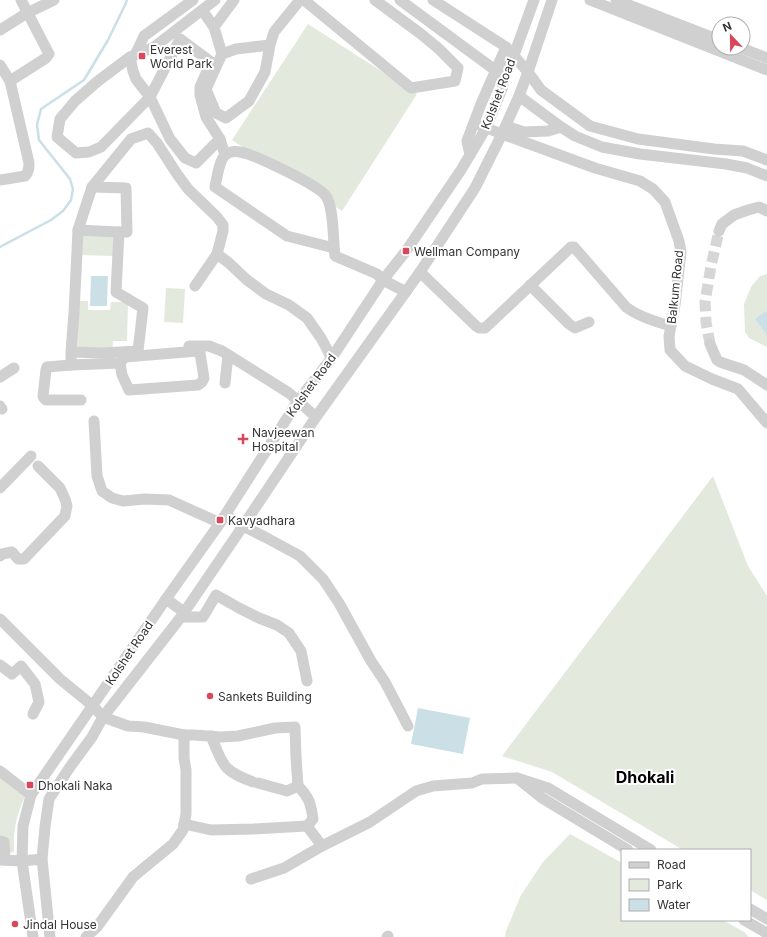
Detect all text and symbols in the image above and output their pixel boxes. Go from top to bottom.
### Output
north arrow [711,16,751,56]
text: N [721,19,734,35]
place label: Everest World Park [150,42,213,71]
marker: Everest World Park [137,51,147,61]
street label: Kolshet Road [478,57,518,131]
place label: Wellman Company [414,244,520,259]
marker: Wellman Company [401,246,411,256]
street label: Balkum Road [664,249,686,325]
street label: Kolshet Road [283,351,339,419]
place label: Navjeewan Hospital [252,425,315,454]
marker: Navjeewan Hospital [237,433,249,445]
place label: Kavyadhara [228,513,295,528]
marker: Kavyadhara [215,515,225,525]
street label: Kolshet Road [102,618,156,688]
place label: Sankets Building [218,689,312,704]
marker: Sankets Building [205,691,215,701]
district label: Dhokali [616,767,674,787]
place label: Dhokali Naka [38,778,113,793]
marker: Dhokali Naka [25,780,35,790]
legend [621,849,751,921]
text: Road [657,857,686,872]
text: Park [657,877,683,892]
text: Water [657,897,691,912]
place label: Jindal House [23,917,97,932]
marker: Jindal House [10,919,20,929]

